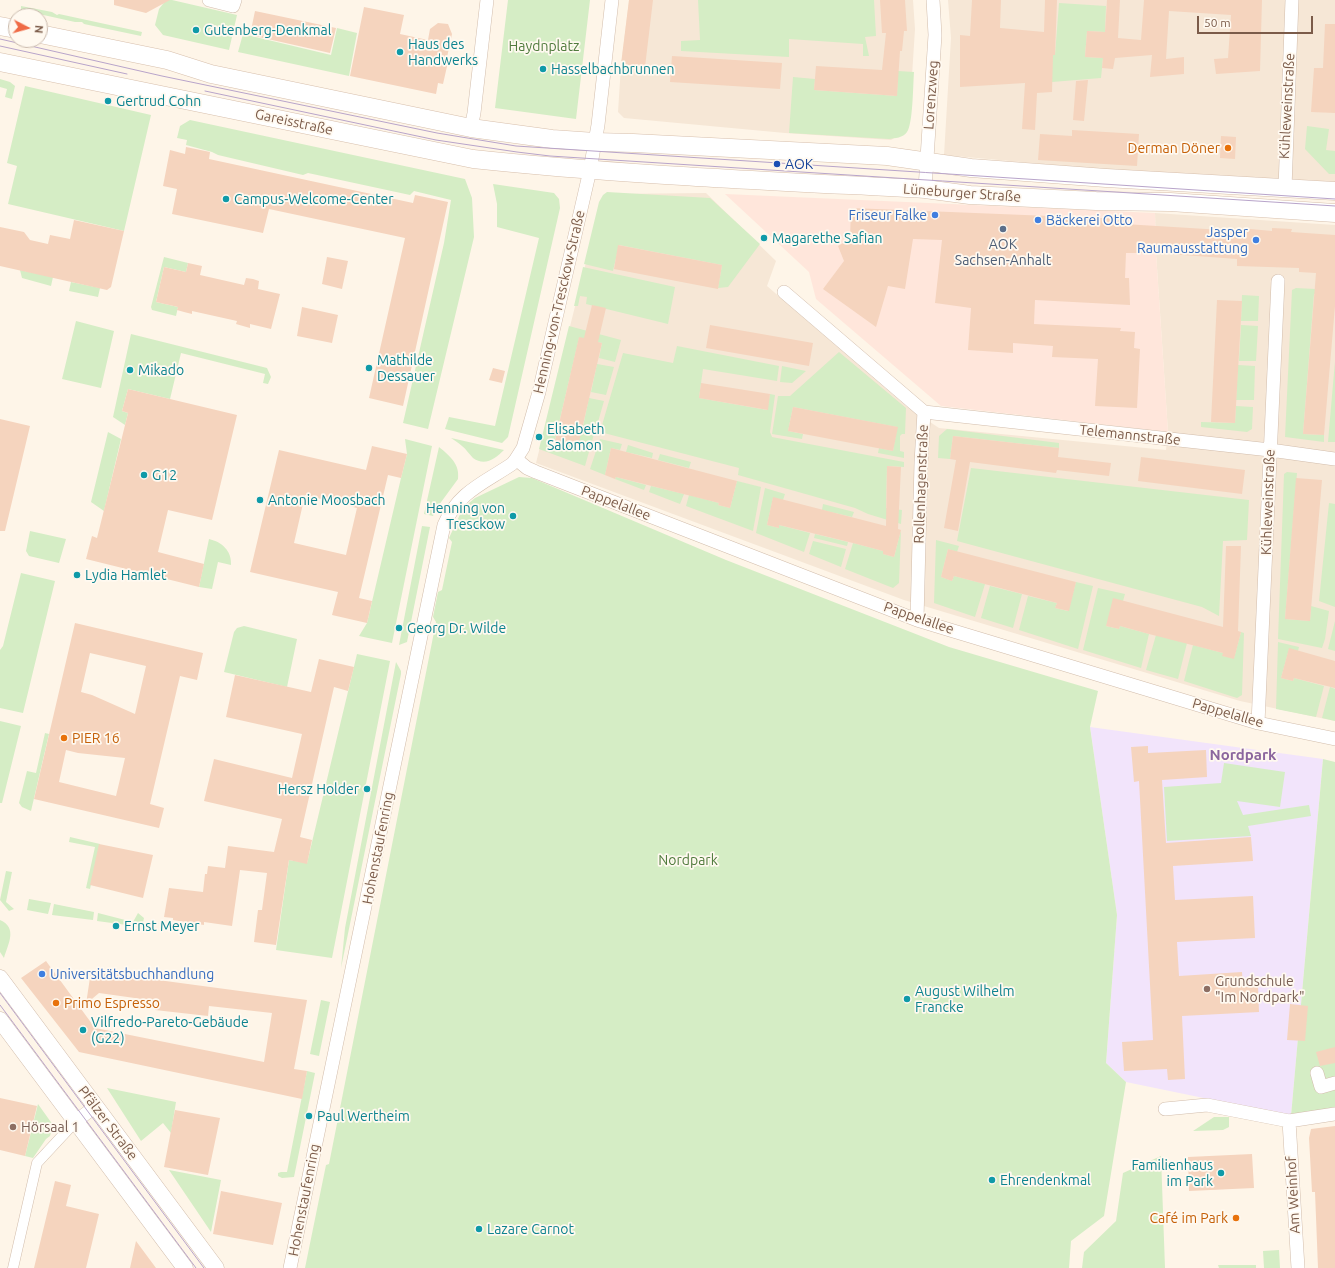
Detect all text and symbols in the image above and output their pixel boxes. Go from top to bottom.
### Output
north arrow [8,8,48,48]
scale bar [1199,8,1315,34]
text: 50 m [1204,16,1231,29]
place label: Gutenberg-Denkmal [204,22,331,38]
text: N [33,24,45,34]
marker: Gutenberg-Denkmal [191,25,201,35]
place label: Haus des Handwerks [408,36,478,68]
park label: Haydnplatz [509,38,579,54]
marker: Haus des Handwerks [395,47,405,57]
street label: Kühleweinstraße [1276,53,1298,159]
street label: Lorenzweg [920,60,942,130]
place label: Hasselbachbrunnen [551,61,675,77]
marker: Hasselbachbrunnen [538,64,548,74]
place label: Gertrud Cohn [116,93,201,109]
marker: Gertrud Cohn [103,96,113,106]
street label: Gareisstraße [254,106,334,138]
place label: Derman Döner [1128,140,1220,156]
marker: Derman Döner [1223,143,1233,153]
place label: AOK [785,156,813,172]
marker: AOK [772,159,782,169]
street label: Lüneburger Straße [903,181,1021,205]
place label: Campus-Welcome-Center [234,191,394,207]
marker: Campus-Welcome-Center [221,194,231,204]
place label: Friseur Falke [849,207,927,223]
street label: Henning-von-Tresckow-Straße [530,209,588,395]
marker: Friseur Falke [930,210,940,220]
place label: Bäckerei Otto [1046,212,1133,228]
marker: Bäckerei Otto [1033,215,1043,225]
marker: AOK Sachsen-Anhalt [998,224,1008,234]
place label: Jasper Raumausstattung [1137,224,1248,256]
place label: Magarethe Safian [772,230,883,246]
marker: Magarethe Safian [759,233,769,243]
marker: Jasper Raumausstattung [1251,235,1261,245]
place label: AOK Sachsen-Anhalt [955,236,1051,268]
place label: Mathilde Dessauer [377,352,435,384]
place label: Mikado [138,362,184,378]
marker: Mathilde Dessauer [364,363,374,373]
marker: Mikado [125,365,135,375]
place label: Elisabeth Salomon [547,421,605,454]
street label: Telemannstraße [1079,421,1181,449]
street label: Rollenhagenstraße [911,424,931,544]
marker: Elisabeth Salomon [534,432,544,442]
street label: Kühleweinstraße [1258,449,1278,555]
place label: G12 [152,467,177,483]
marker: G12 [139,470,149,480]
street label: Pappelallee [579,482,653,524]
place label: Antonie Moosbach [268,492,386,508]
marker: Antonie Moosbach [255,495,265,505]
place label: Henning von Tresckow [426,500,505,532]
marker: Henning von Tresckow [508,511,518,521]
place label: Lydia Hamlet [85,567,167,583]
marker: Lydia Hamlet [72,570,82,580]
street label: Pappelallee [882,598,956,638]
place label: Georg Dr. Wilde [407,620,506,636]
marker: Georg Dr. Wilde [394,623,404,633]
street label: Pappelallee [1190,695,1266,731]
place label: PIER 16 [72,730,120,746]
marker: PIER 16 [59,733,69,743]
district label: Nordpark [1210,746,1276,764]
place label: Hersz Holder [278,781,359,797]
marker: Hersz Holder [362,784,372,794]
street label: Hohenstaufenring [359,790,397,906]
park label: Nordpark [658,852,718,868]
place label: Ernst Meyer [124,918,200,934]
marker: Ernst Meyer [111,921,121,931]
place label: Universitätsbuchhandlung [50,966,214,982]
marker: Universitätsbuchhandlung [37,969,47,979]
place label: Grundschule "Im Nordpark" [1215,973,1305,1006]
place label: August Wilhelm Francke [915,983,1015,1016]
marker: Grundschule "Im Nordpark" [1202,984,1212,994]
marker: August Wilhelm Francke [902,994,912,1004]
place label: Primo Espresso [64,995,160,1011]
marker: Primo Espresso [51,998,61,1008]
place label: Vilfredo-Pareto-Gebäude (G22) [91,1014,249,1046]
marker: Vilfredo-Pareto-Gebäude (G22) [78,1025,88,1035]
street label: Pfälzer Straße [75,1083,141,1163]
place label: Paul Wertheim [317,1108,410,1124]
marker: Paul Wertheim [304,1111,314,1121]
place label: Hörsaal 1 [21,1119,79,1135]
marker: Hörsaal 1 [8,1122,18,1132]
street label: Hohenstaufenring [285,1142,323,1258]
street label: Am Weinhof [1283,1156,1303,1234]
place label: Familienhaus im Park [1131,1157,1213,1190]
marker: Familienhaus im Park [1216,1168,1226,1178]
place label: Ehrendenkmal [1000,1172,1091,1188]
marker: Ehrendenkmal [987,1175,997,1185]
place label: Café im Park [1149,1210,1228,1226]
marker: Café im Park [1231,1213,1241,1223]
place label: Lazare Carnot [487,1221,574,1237]
marker: Lazare Carnot [474,1224,484,1234]

